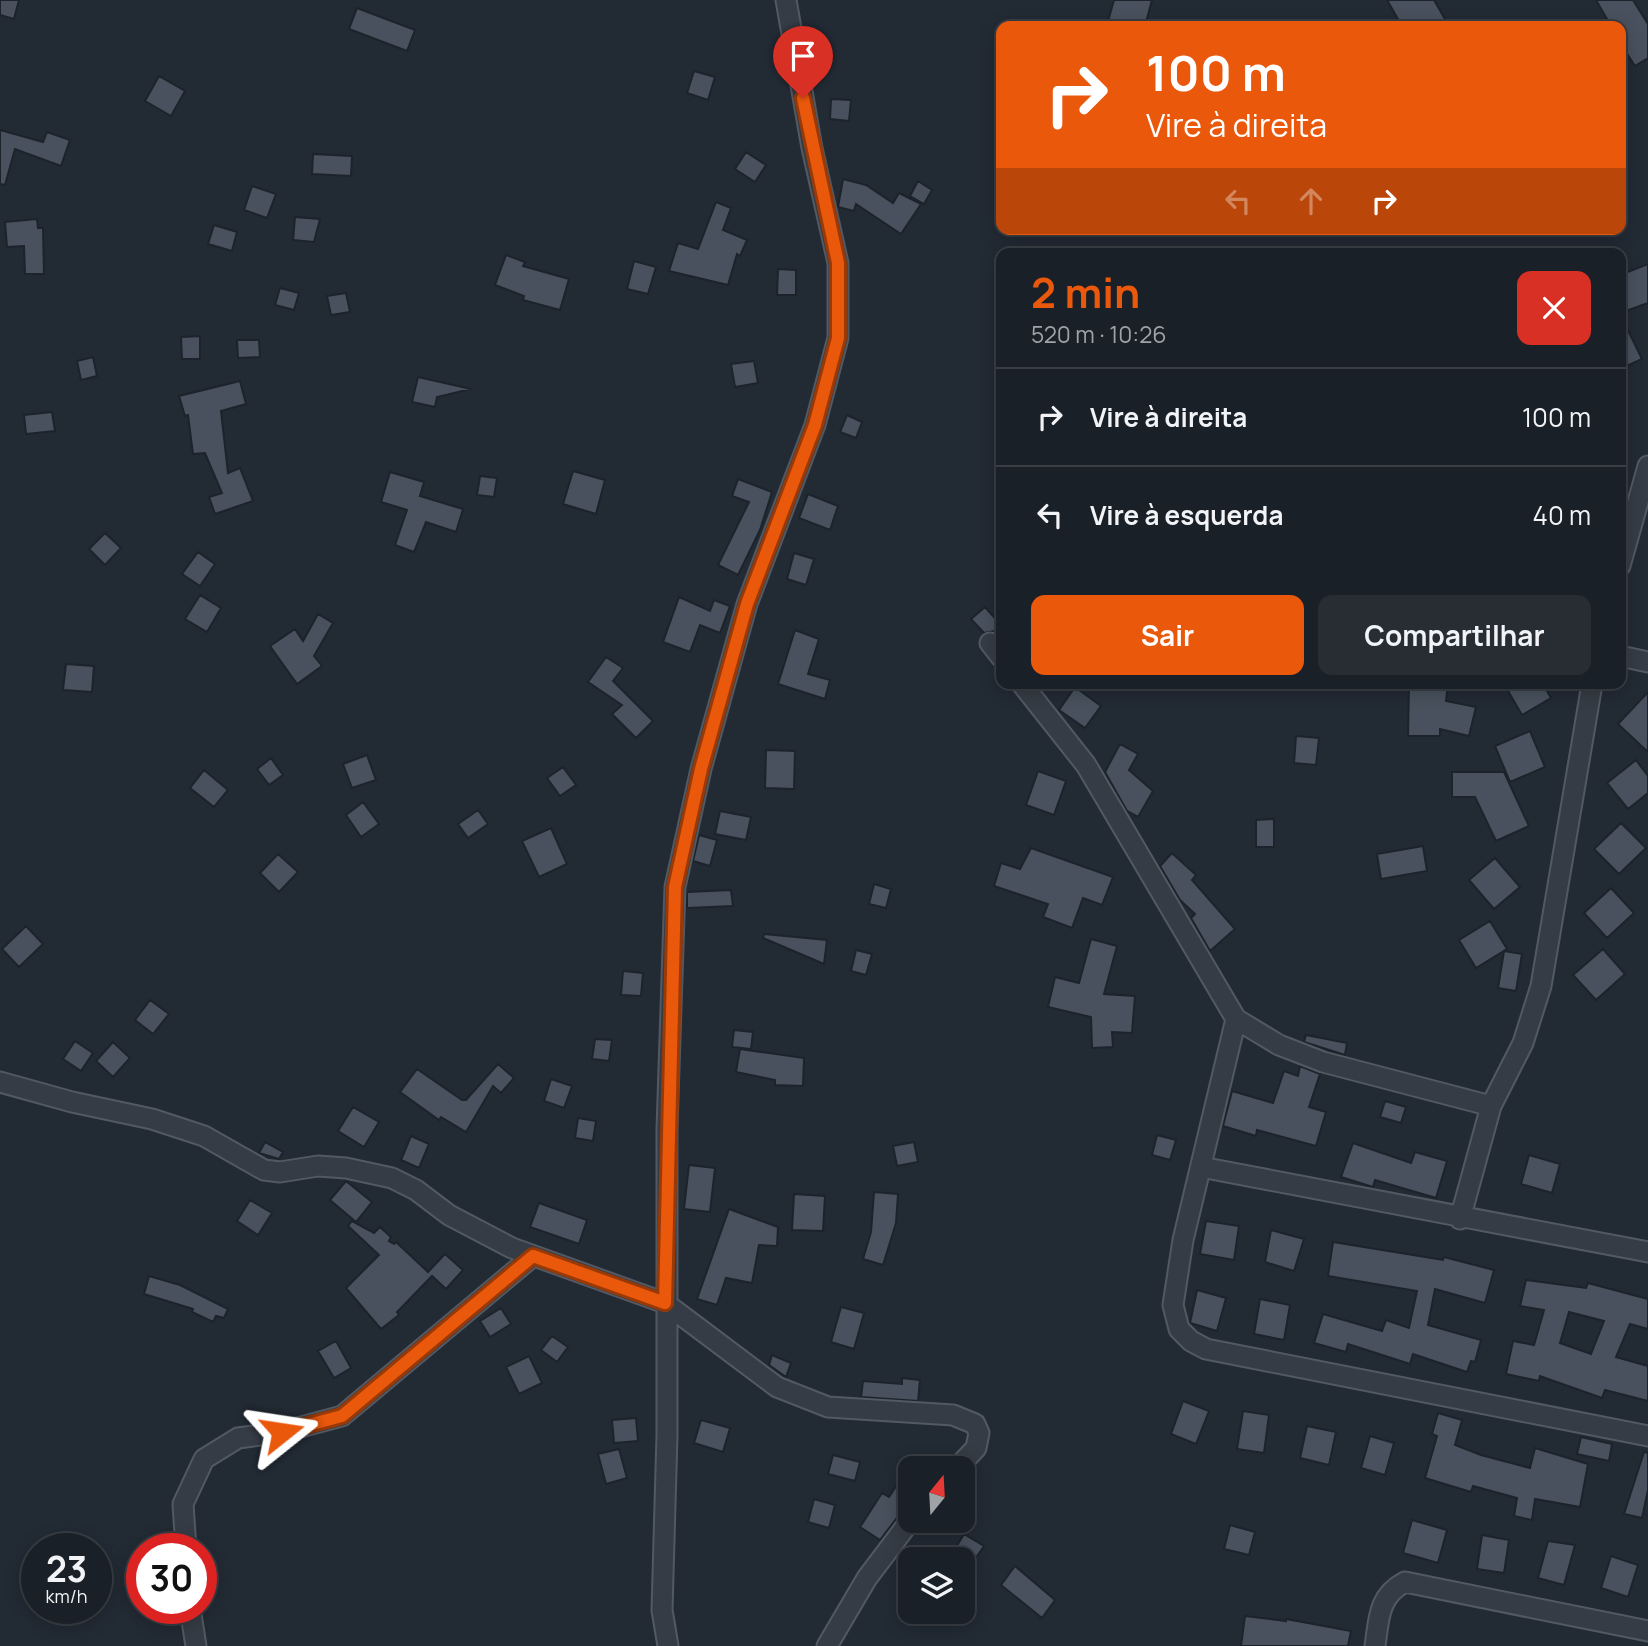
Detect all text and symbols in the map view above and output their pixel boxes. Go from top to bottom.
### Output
pin [773,26,833,98]
icon: arrive [784,37,822,75]
text: 100 m [1146,39,1286,106]
icon: right [1031,49,1122,140]
text: Vire à direita [1146,103,1327,147]
icon: left [1219,182,1257,220]
icon: ahead [1292,182,1330,220]
icon: right [1365,182,1403,220]
text: 2 min [1031,263,1140,321]
button: close [1517,271,1591,345]
text: 520 m · 10:26 [1031,318,1167,350]
icon: right [1031,398,1069,436]
text: Vire à direita [1090,399,1247,435]
text: 100 m [1522,399,1591,435]
icon: left [1031,496,1069,534]
text: Vire à esquerda [1090,497,1283,533]
text: 40 m [1533,497,1591,533]
button: Sair [1031,595,1304,675]
button: Compartilhar [1318,595,1591,675]
position arrow [245,1395,319,1469]
north arrow [898,1456,975,1533]
map controls [898,1456,975,1624]
speed limit sign: 30 [126,1533,217,1624]
text: 23 [46,1545,87,1593]
button: layers [898,1547,975,1624]
text: km/h [46,1584,87,1608]

